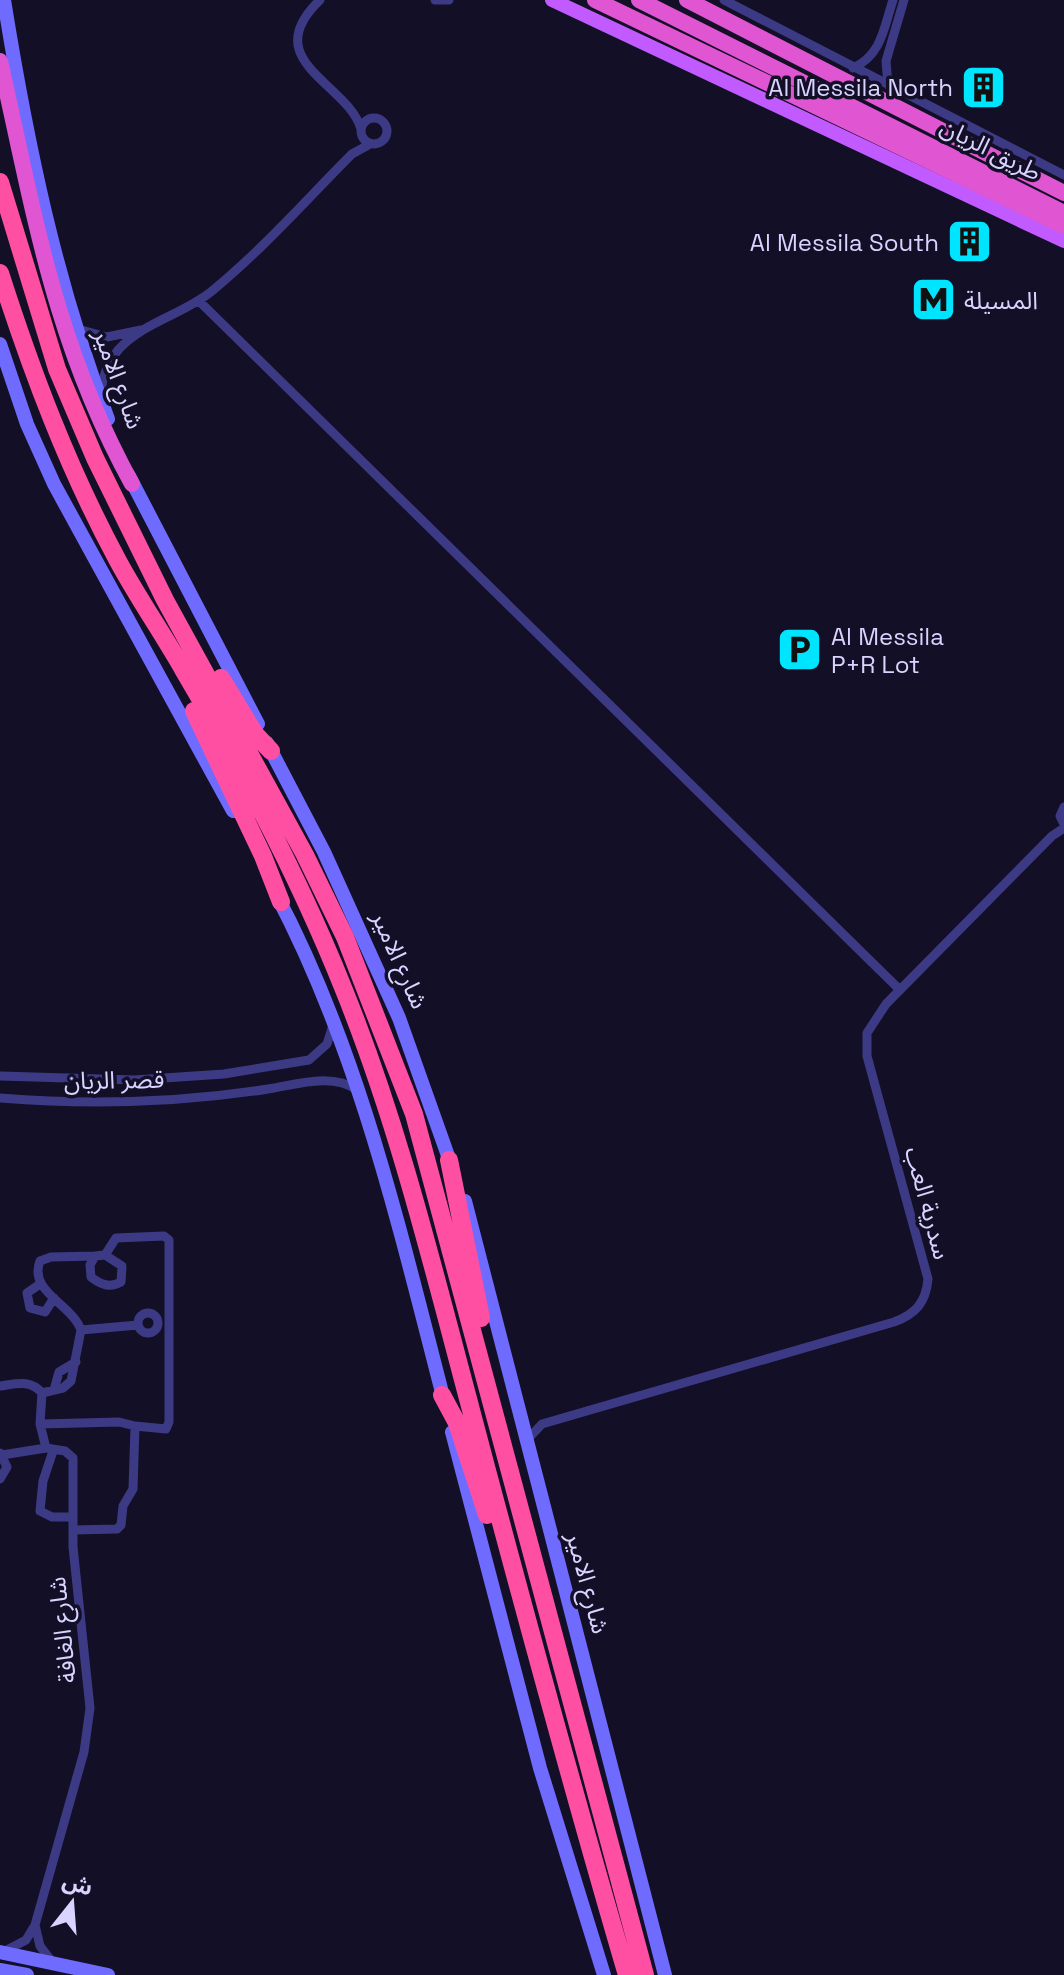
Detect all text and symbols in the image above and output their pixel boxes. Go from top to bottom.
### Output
building icon: Al Messila North [960,63,1008,111]
place label: Al Messila North [768,72,953,103]
street label: طريق الريان [935,110,1047,188]
building icon: Al Messila South [946,218,994,266]
place label: Al Messila South [750,227,939,258]
metro station icon: المسيلة [909,276,957,324]
place label: المسيلة [964,285,1038,316]
street label: شارع الامير [84,324,151,434]
place label: Al Messila P+R Lot [831,621,944,680]
parking icon: Al Messila P+R Lot [776,626,824,674]
street label: شارع الامير [363,905,435,1014]
street label: قصر الريان [63,1064,165,1096]
street label: سدرية العب [898,1143,958,1263]
street label: شارع الامير [557,1528,616,1638]
street label: شارع الغافة [41,1575,85,1685]
north arrow [32,1863,112,1943]
text: ش [59,1866,96,1902]

